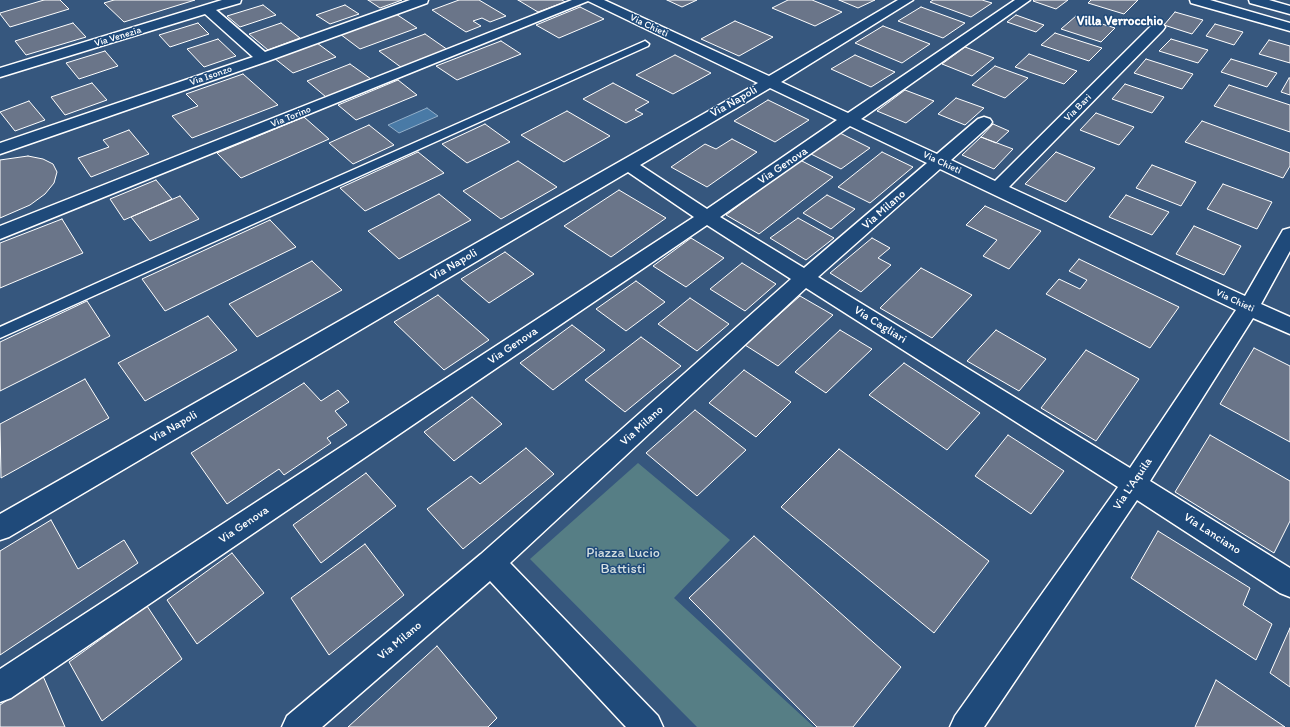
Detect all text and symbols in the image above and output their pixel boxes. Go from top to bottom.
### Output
street label: Via Chieti [628,12,670,40]
district label: Villa Verrocchio [1077,14,1163,30]
street label: Via Venezia [93,24,143,50]
street label: Via Isonzo [188,63,234,89]
street label: Via Napoli [708,83,760,121]
street label: Via Bari [1062,92,1094,124]
street label: Via Torino [269,104,313,130]
street label: Via Genova [755,144,811,188]
street label: Via Chieti [921,149,963,177]
street label: Via Milano [859,187,909,233]
street label: Via Napoli [428,246,480,284]
street label: Via Chieti [1214,287,1256,315]
street label: Via Cagliari [851,303,909,347]
street label: Via Genova [485,324,541,368]
street label: Via Milano [617,403,667,449]
street label: Via Napoli [148,408,200,446]
street label: Via L'Aquila [1110,455,1156,513]
street label: Via Genova [216,503,272,547]
street label: Via Lanciano [1181,510,1243,558]
park label: Piazza Lucio Battisti [586,545,660,578]
street label: Via Milano [375,618,425,664]

